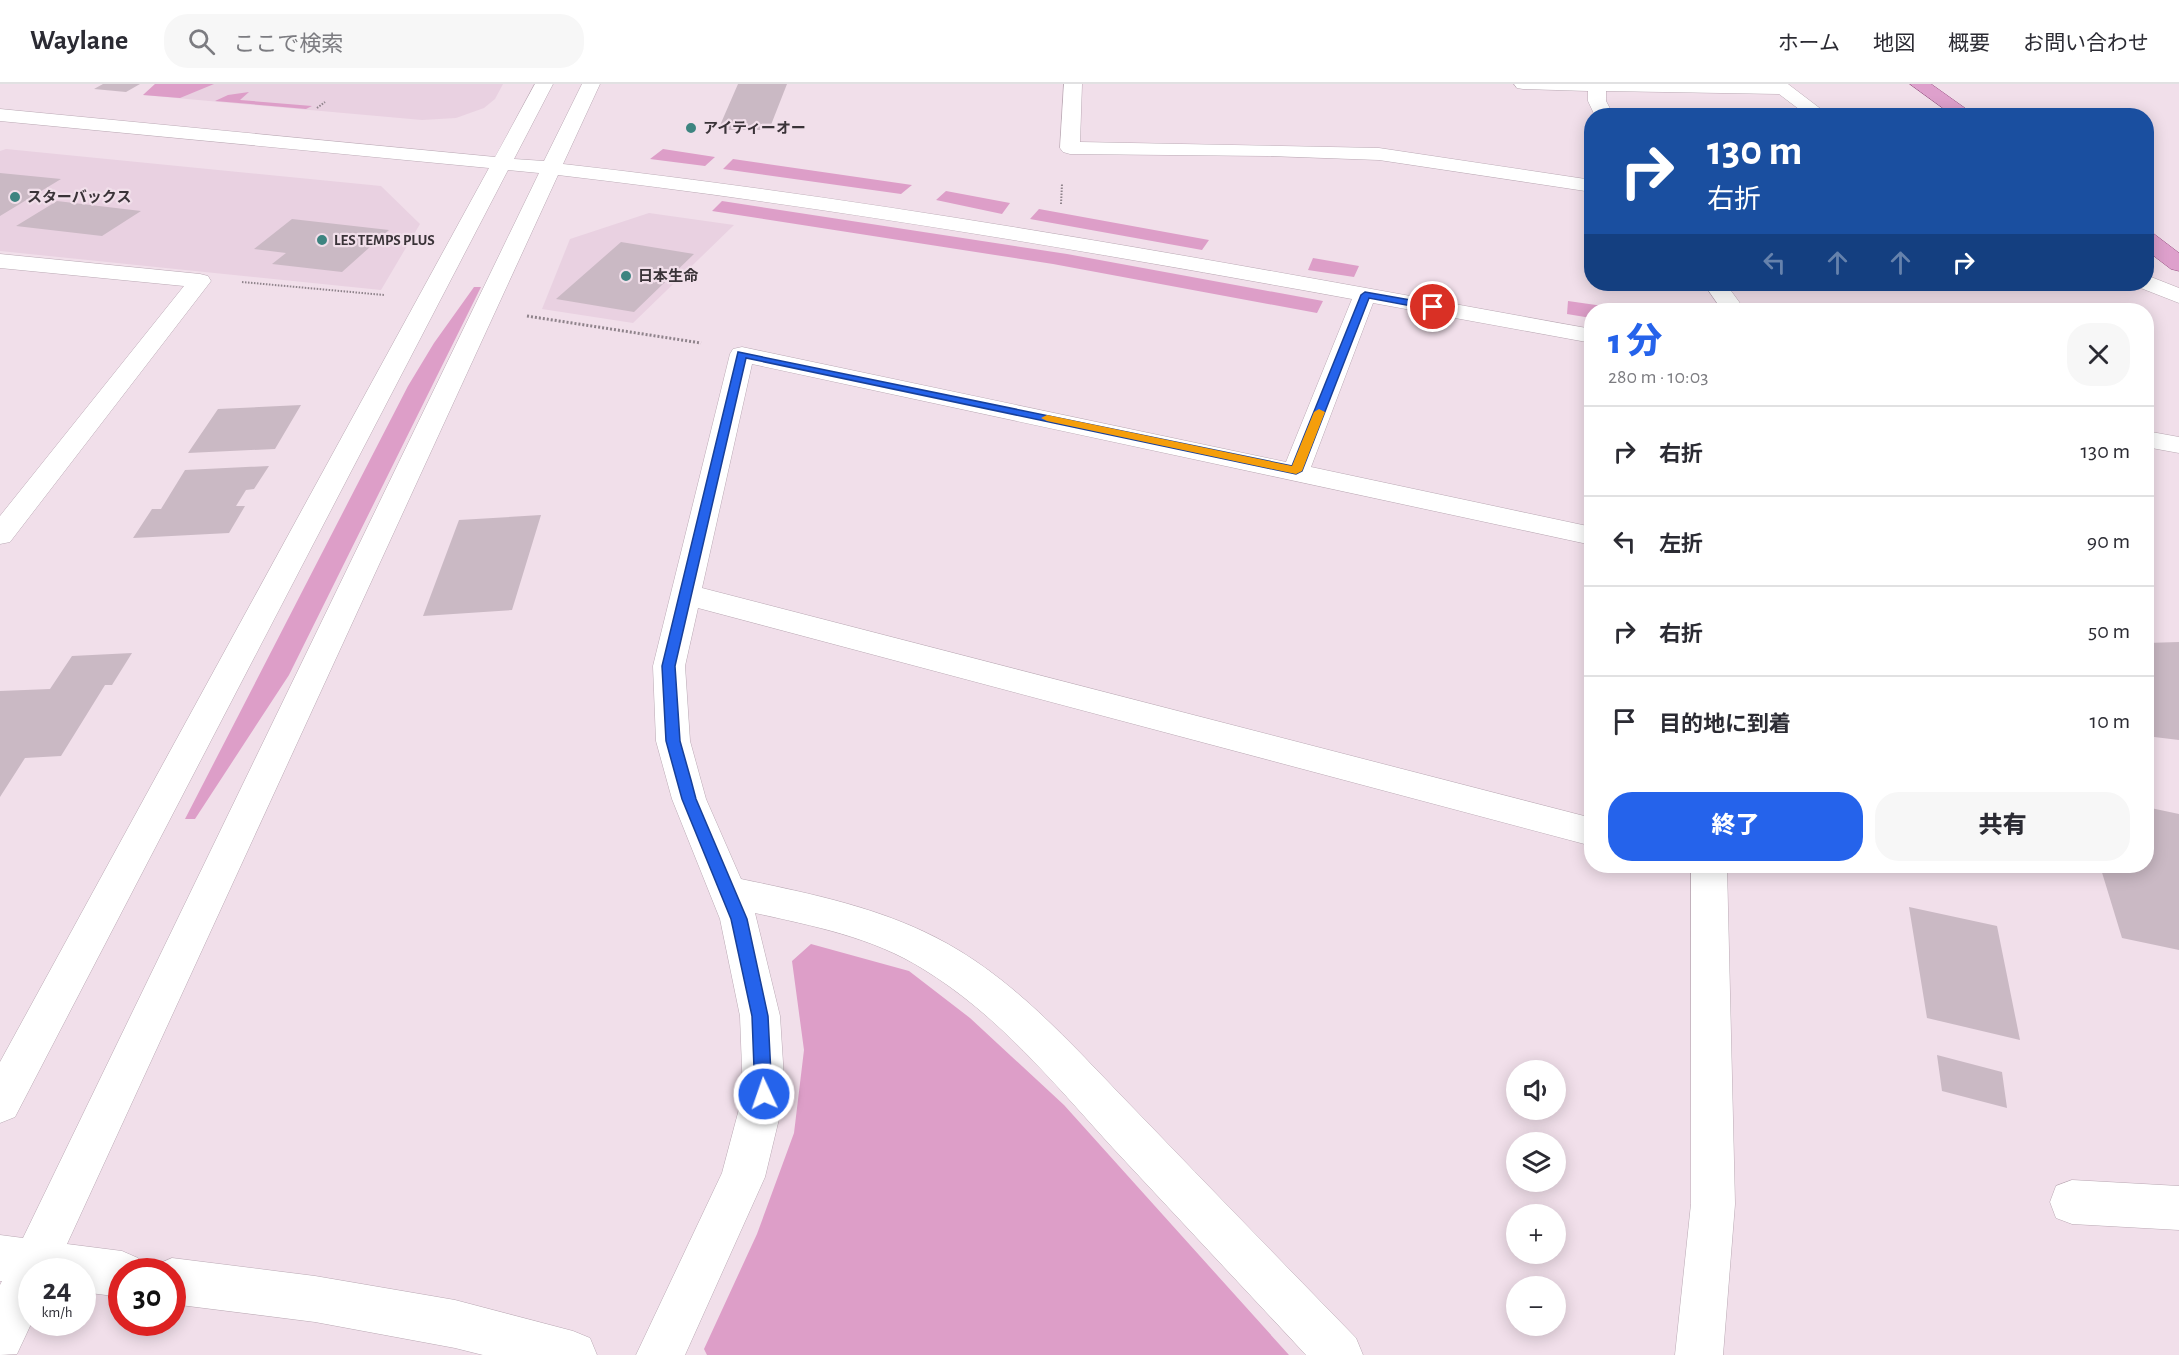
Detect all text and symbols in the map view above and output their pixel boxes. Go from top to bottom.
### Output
search box [164,14,584,68]
icon: search [185,25,218,58]
text: Waylane [30,27,128,55]
text: ここで検索 [233,33,343,55]
text: ホーム [1778,33,1840,54]
text: 地図 [1873,33,1915,54]
text: 概要 [1948,33,1990,54]
text: お問い合わせ [2023,33,2149,54]
place label: アイティーオー [703,120,806,136]
marker: アイティーオー [684,121,698,135]
text: 130 m [1707,130,1802,172]
icon: right [1608,132,1686,210]
text: 右折 [1707,186,1761,213]
place label: スターバックス [27,189,131,205]
marker: スターバックス [8,190,22,204]
marker: LES TEMPS PLUS [315,233,329,247]
place label: LES TEMPS PLUS [334,233,435,248]
icon: left [1758,246,1791,279]
icon: ahead [1821,246,1854,279]
icon: ahead [1884,246,1917,279]
icon: right [1947,246,1980,279]
place label: 日本生命 [638,268,699,284]
marker: 日本生命 [619,269,633,283]
pin [1407,281,1458,332]
icon: arrive [1416,290,1449,323]
button: close [2067,323,2130,386]
text: 1 分 [1608,324,1662,360]
text: 280 m · 10:03 [1608,367,1708,387]
icon: right [1608,435,1641,468]
text: 130 m [2081,440,2130,462]
text: 右折 [1659,443,1703,465]
icon: left [1608,525,1641,558]
text: 90 m [2087,530,2130,552]
text: 左折 [1659,533,1703,555]
icon: right [1608,615,1641,648]
text: 50 m [2088,620,2130,642]
text: 右折 [1659,623,1703,645]
icon: arrive [1608,705,1641,738]
text: 10 m [2090,710,2130,732]
text: 目的地に到着 [1659,713,1791,735]
button: 終了 [1608,792,1863,861]
button: 共有 [1875,792,2130,861]
map controls [1506,1060,1566,1336]
button: sound [1506,1060,1566,1120]
position arrow [732,1062,796,1126]
button: layers [1506,1132,1566,1192]
button: + [1506,1204,1566,1264]
speed limit sign: 30 [108,1258,186,1336]
text: 24 [42,1275,72,1305]
button: − [1506,1276,1566,1336]
text: km/h [42,1305,72,1320]

